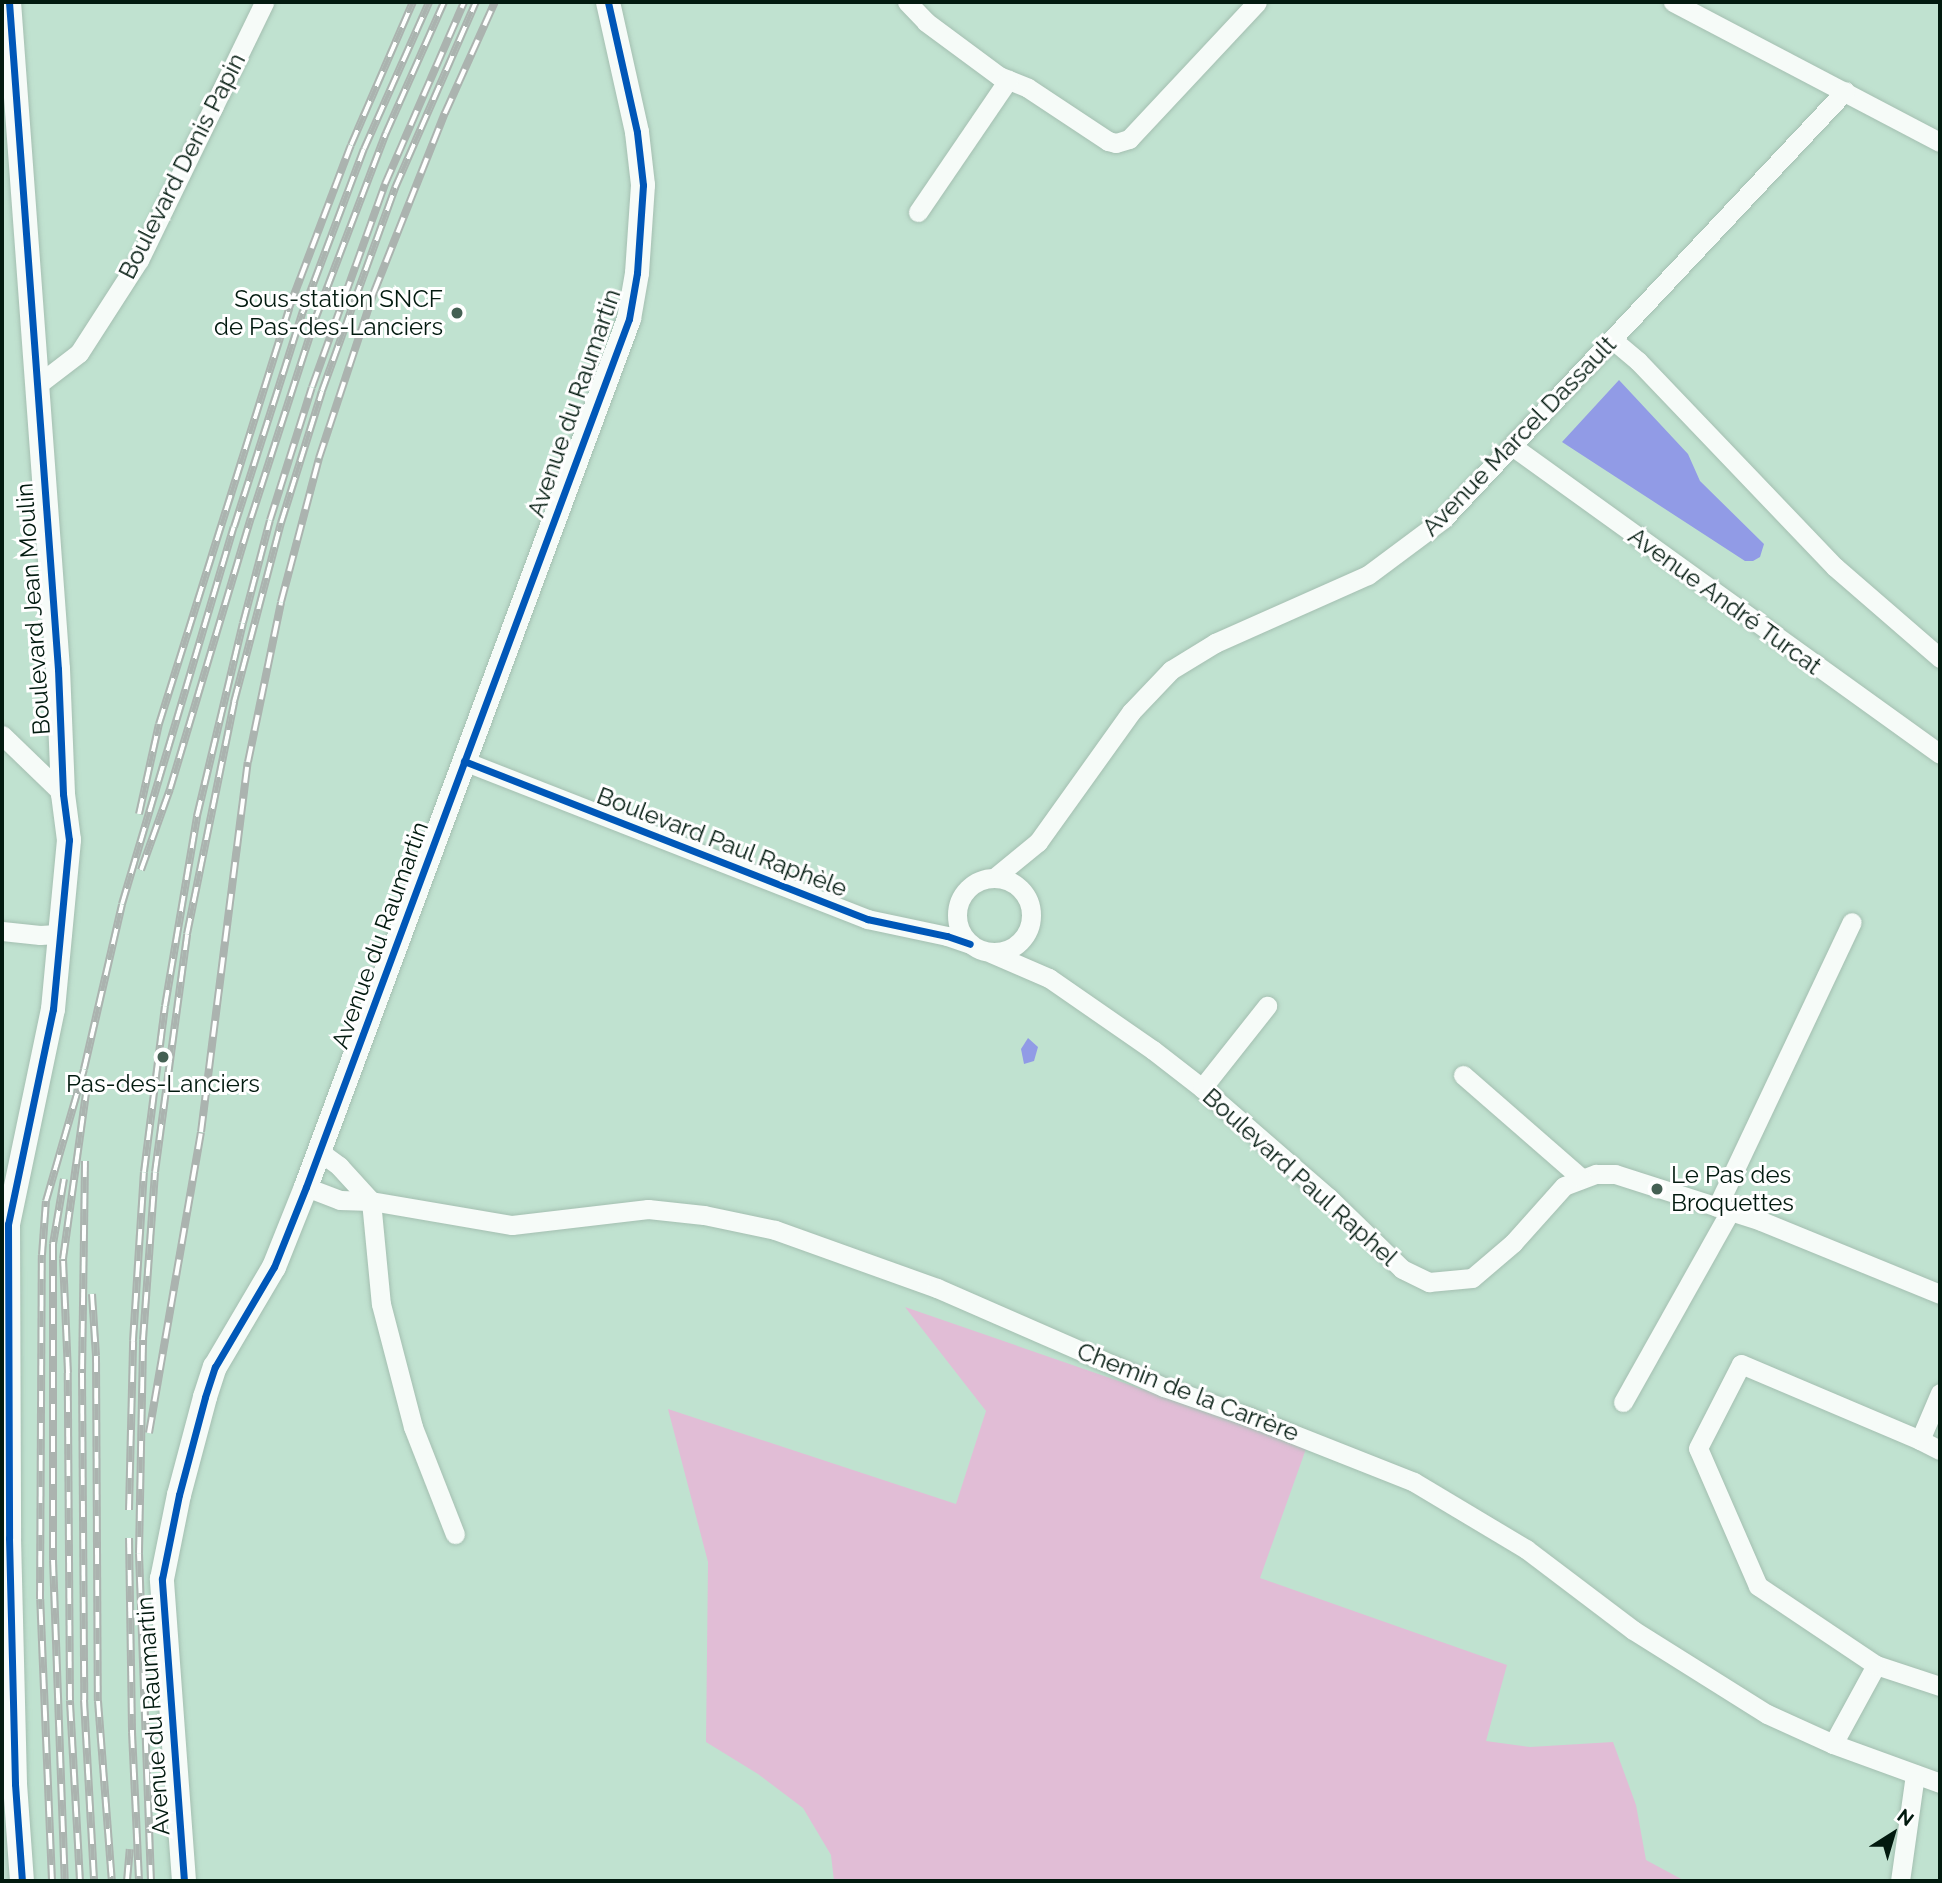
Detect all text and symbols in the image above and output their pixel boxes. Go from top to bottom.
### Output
street label: Boulevard Denis Papin [113,48,251,284]
place label: Sous-station SNCF de Pas-des-Lanciers [214,285,443,341]
street label: Avenue du Raumartin [521,285,627,521]
marker: Sous-station SNCF de Pas-des-Lanciers [449,305,465,321]
street label: Avenue Marcel Dassault [1416,330,1622,542]
street label: Boulevard Jean Moulin [10,482,56,736]
street label: Avenue André Turcat [1622,521,1828,681]
street label: Boulevard Paul Raphèle [593,781,851,903]
street label: Avenue du Raumartin [326,818,434,1052]
marker: Pas-des-Lanciers [153,1047,173,1067]
place label: Pas-des-Lanciers [66,1070,260,1098]
street label: Boulevard Paul Raphel [1197,1082,1403,1272]
place label: Le Pas des Broquettes [1671,1161,1794,1217]
marker: Le Pas des Broquettes [1649,1181,1665,1197]
street label: Chemin de la Carrère [1073,1336,1303,1448]
street label: Avenue du Raumartin [130,1596,176,1836]
north arrow [1858,1799,1928,1869]
text: N [1893,1804,1918,1830]

